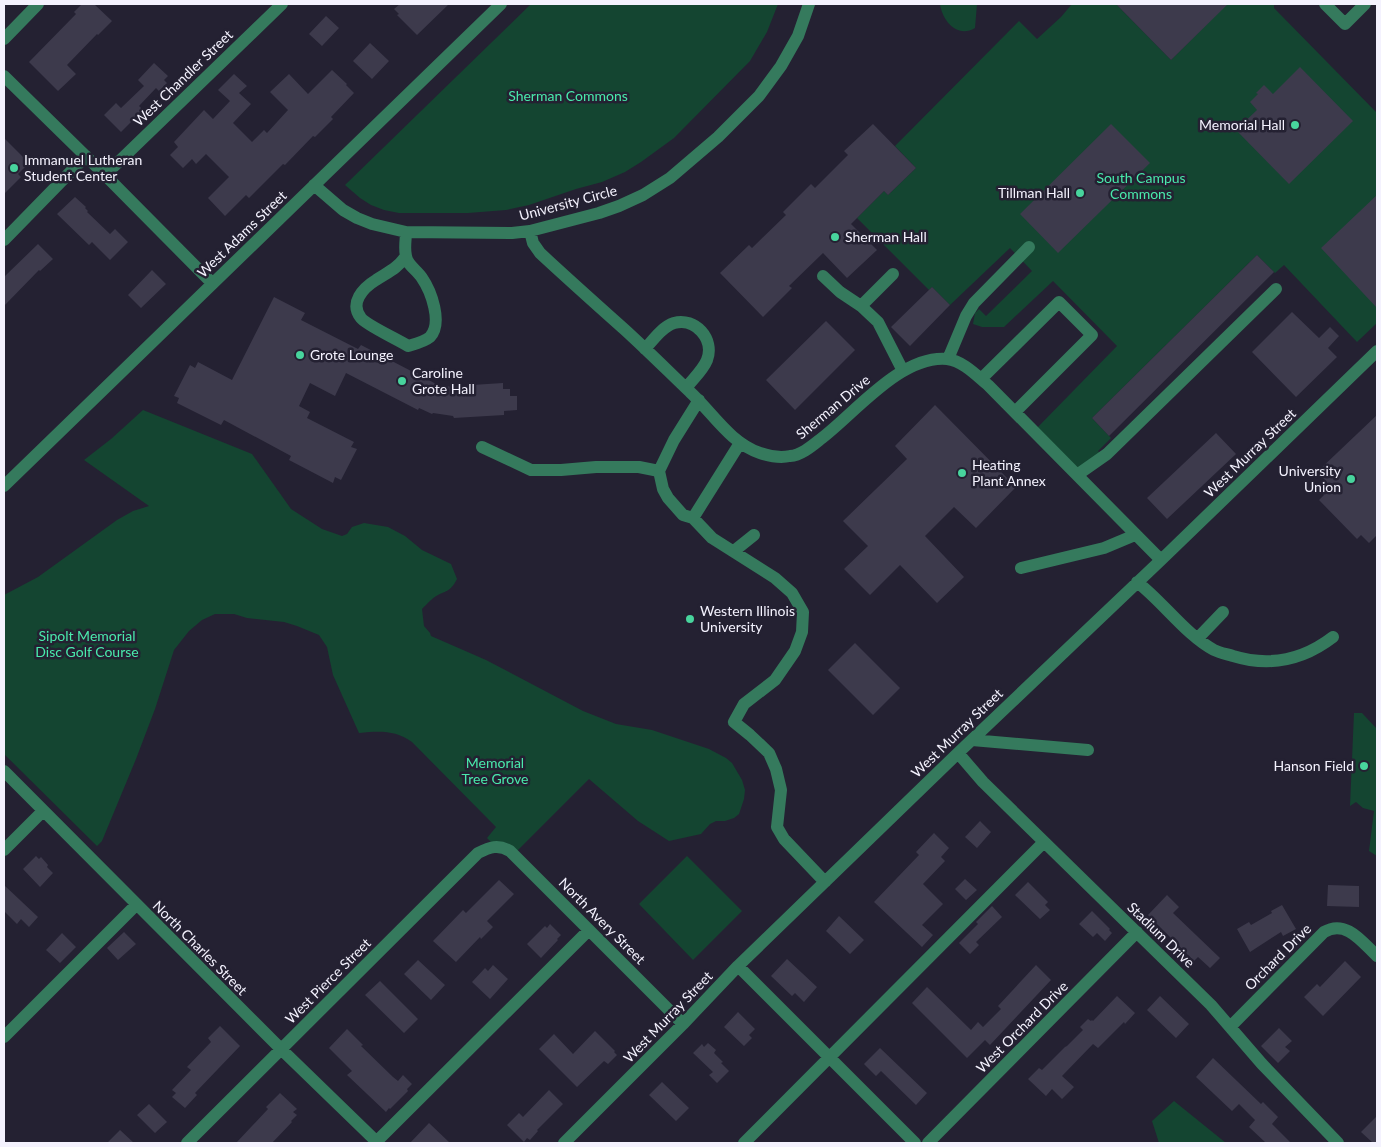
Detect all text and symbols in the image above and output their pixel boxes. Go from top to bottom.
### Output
street label: West Chandler Street [129,26,236,129]
park label: Sherman Commons [508,87,628,104]
place label: Memorial Hall [1199,116,1285,133]
marker: Memorial Hall [1289,119,1301,131]
place label: Immanuel Lutheran Student Center [24,151,142,184]
marker: Immanuel Lutheran Student Center [8,162,20,174]
park label: South Campus Commons [1096,169,1186,202]
street label: University Circle [517,181,619,224]
place label: Tillman Hall [998,184,1070,201]
street label: West Adams Street [194,187,290,281]
marker: Tillman Hall [1074,187,1086,199]
place label: Sherman Hall [845,228,927,245]
marker: Sherman Hall [829,231,841,243]
place label: Grote Lounge [310,346,394,363]
marker: Grote Lounge [294,349,306,361]
place label: Caroline Grote Hall [412,364,475,397]
street label: Sherman Drive [792,371,873,442]
marker: Caroline Grote Hall [396,375,408,387]
street label: West Murray Street [1200,405,1299,501]
place label: Heating Plant Annex [972,456,1046,489]
place label: University Union [1279,462,1342,495]
marker: Heating Plant Annex [956,467,968,479]
marker: University Union [1345,473,1357,485]
place label: Western Illinois University [700,602,795,635]
marker: Western Illinois University [684,613,696,625]
park label: Sipolt Memorial Disc Golf Course [35,627,139,660]
street label: West Murray Street [907,685,1006,781]
park label: Memorial Tree Grove [462,754,529,787]
place label: Hanson Field [1274,757,1354,774]
marker: Hanson Field [1358,760,1370,772]
street label: North Avery Street [556,874,649,967]
street label: North Charles Street [150,897,251,998]
street label: Stadium Drive [1124,898,1198,971]
street label: Orchard Drive [1241,920,1314,993]
street label: West Pierce Street [281,934,374,1027]
street label: West Murray Street [620,967,716,1066]
street label: West Orchard Drive [972,977,1071,1076]

